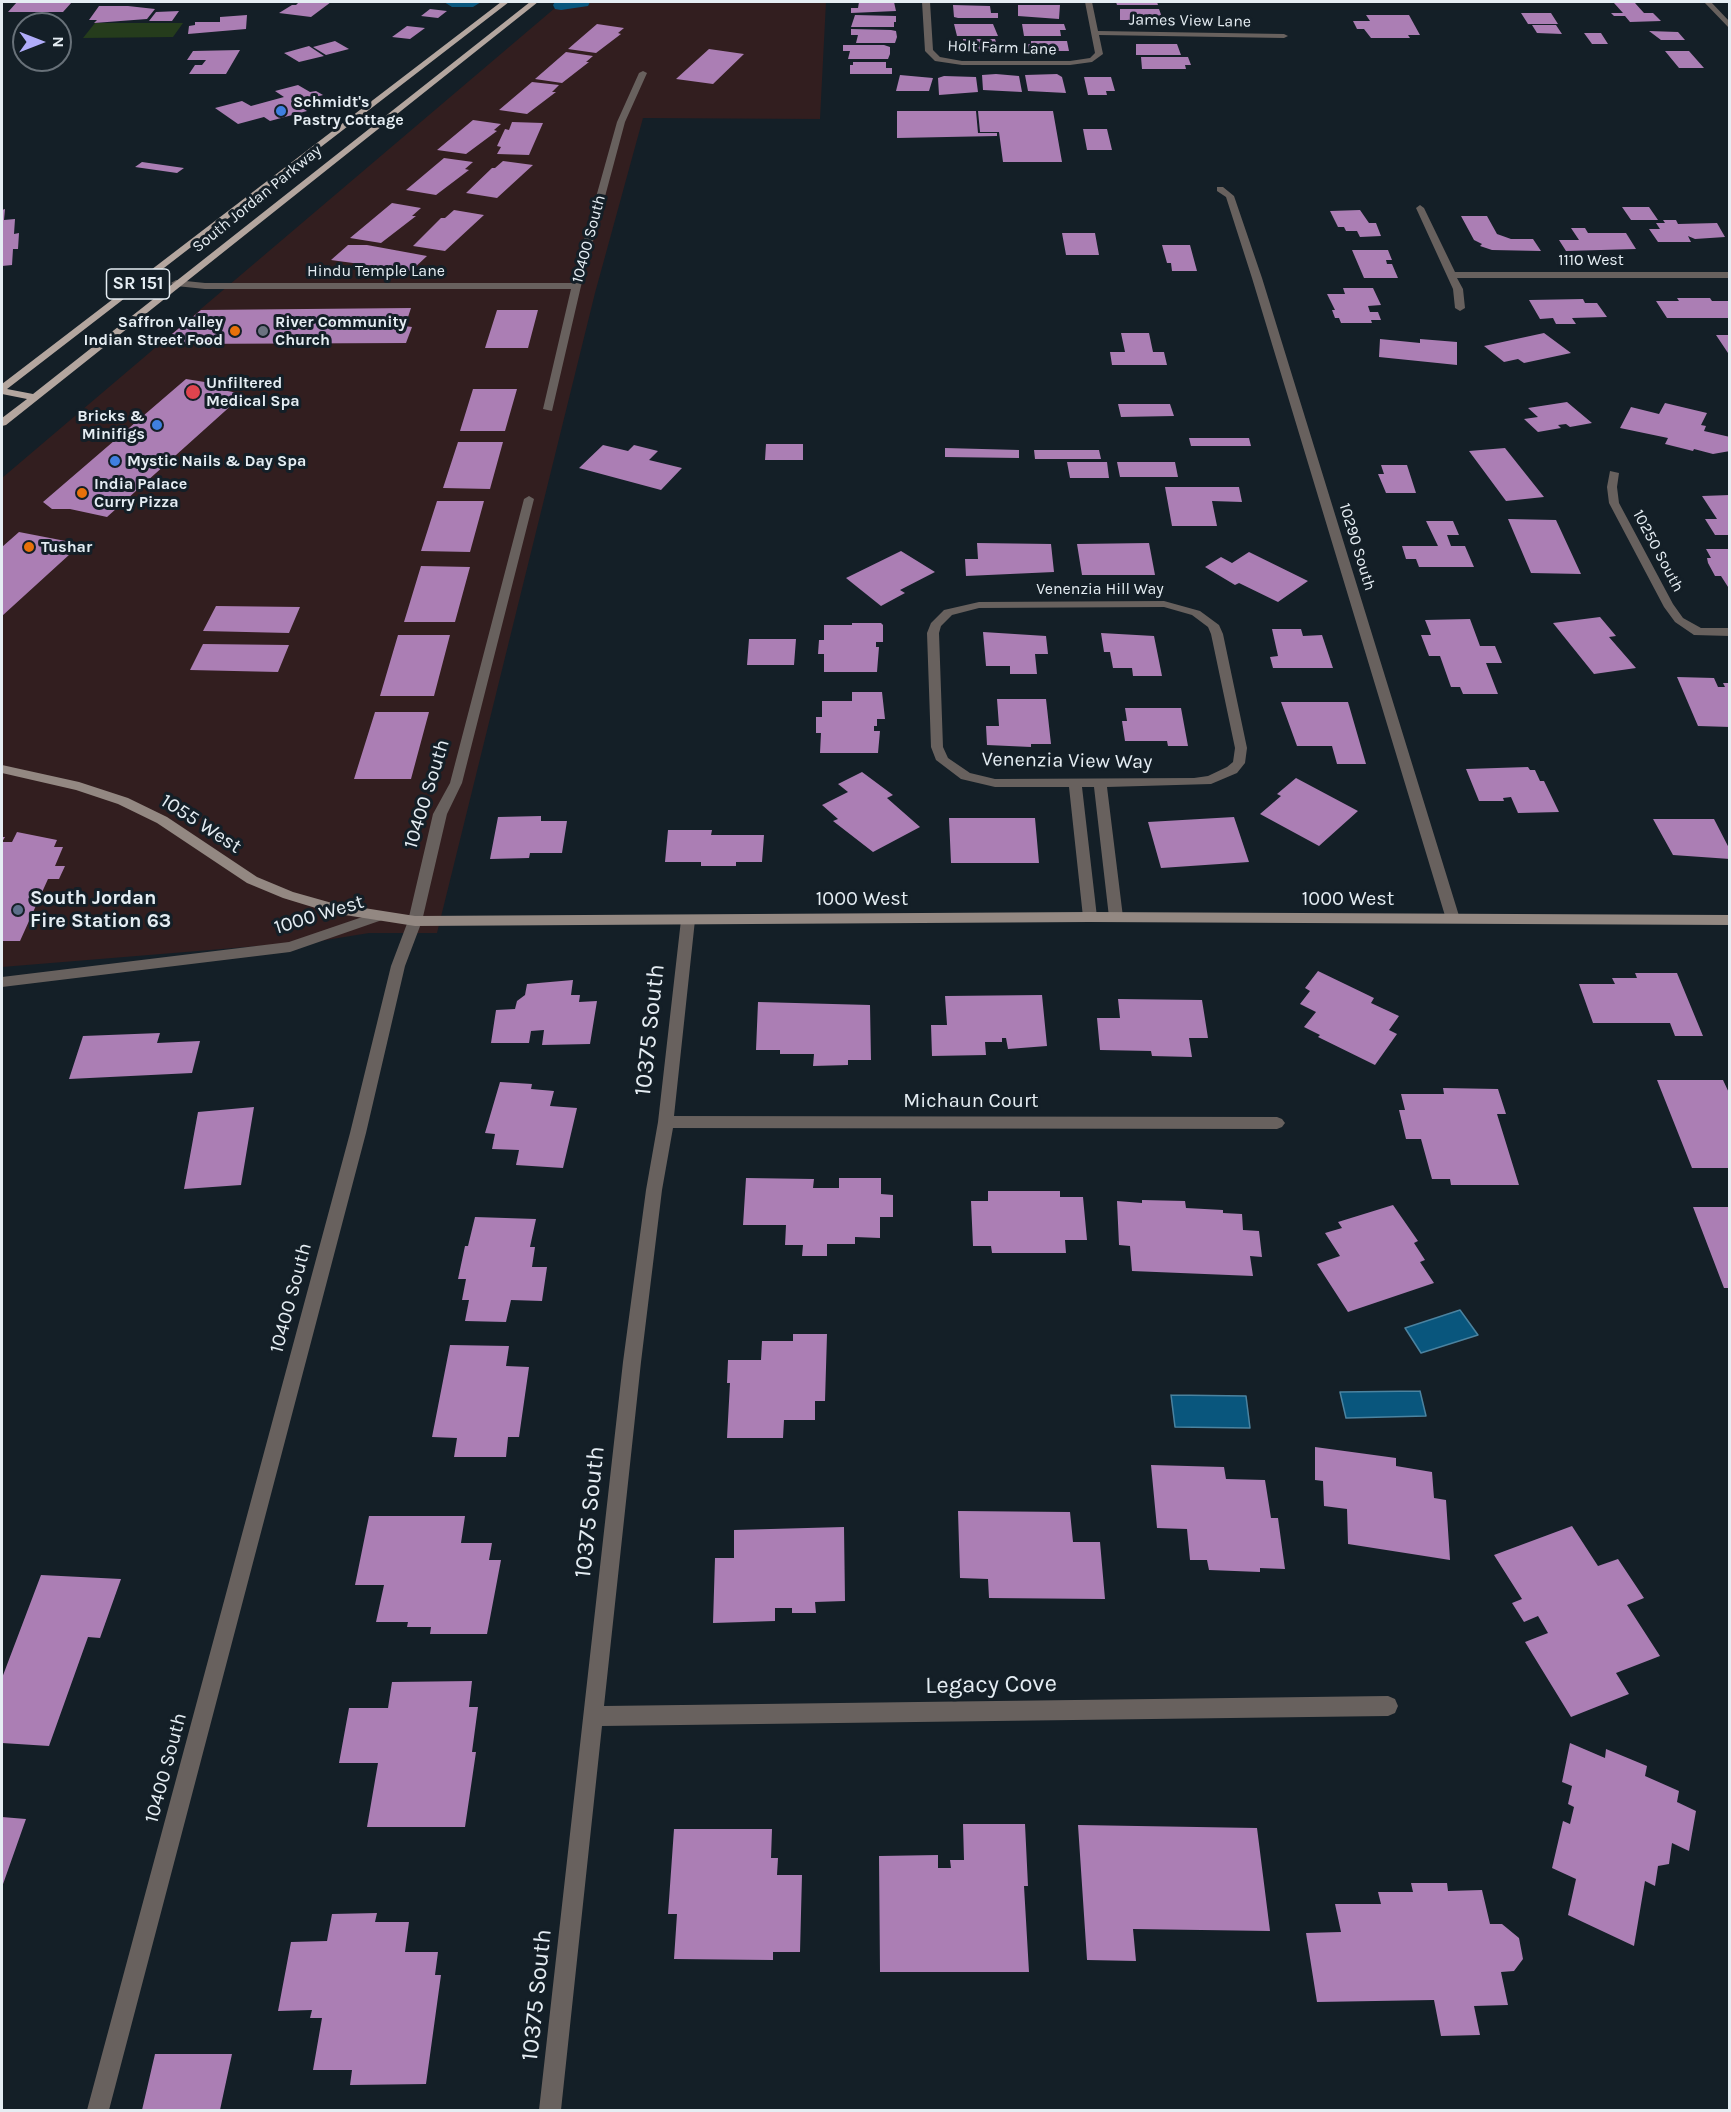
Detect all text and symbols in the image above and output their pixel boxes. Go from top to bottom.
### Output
street label: James View Lane [1129,10,1251,32]
north arrow [12,12,72,72]
text: N [49,36,68,48]
street label: Holt Farm Lane [947,36,1057,60]
place label: Schmidt's Pastry Cottage [293,92,404,130]
marker: Schmidt's Pastry Cottage [274,104,288,118]
street label: South Jordan Parkway [189,141,325,257]
street label: 10400 South [568,193,610,285]
street label: 1110 West [1558,250,1624,270]
street label: Hindu Temple Lane [307,261,445,281]
road number: SR 151 [106,269,170,299]
place label: Saffron Valley Indian Street Food [83,312,223,350]
place label: River Community Church [275,312,407,350]
marker: Saffron Valley Indian Street Food [228,324,242,338]
marker: River Community Church [256,324,270,338]
place label: Unfiltered Medical Spa [206,373,300,411]
marker: Unfiltered Medical Spa [184,383,202,401]
place label: Bricks & Minifigs [77,406,145,444]
marker: Bricks & Minifigs [150,418,164,432]
place label: Mystic Nails & Day Spa [127,451,306,471]
marker: Mystic Nails & Day Spa [108,454,122,468]
place label: India Palace Curry Pizza [94,474,187,512]
marker: India Palace Curry Pizza [75,486,89,500]
street label: 10290 South [1335,501,1379,593]
street label: 10250 South [1628,507,1688,595]
place label: Tushar [41,537,92,557]
marker: Tushar [22,540,36,554]
street label: Venenzia Hill Way [1036,579,1164,599]
street label: 10400 South [399,737,455,851]
street label: Venenzia View Way [981,748,1153,774]
street label: 1055 West [156,789,246,859]
place label: South Jordan Fire Station 63 [30,886,171,933]
street label: 1000 West [816,887,908,911]
street label: 1000 West [1302,887,1394,911]
street label: 1000 West [271,890,367,940]
marker: South Jordan Fire Station 63 [11,903,25,917]
street label: 10375 South [629,963,671,1097]
street label: Michaun Court [903,1089,1039,1113]
street label: 10400 South [265,1240,317,1356]
street label: 10375 South [569,1445,611,1579]
street label: Legacy Cove [925,1669,1057,1701]
street label: 10400 South [140,1710,192,1826]
street label: 10375 South [516,1928,558,2062]

